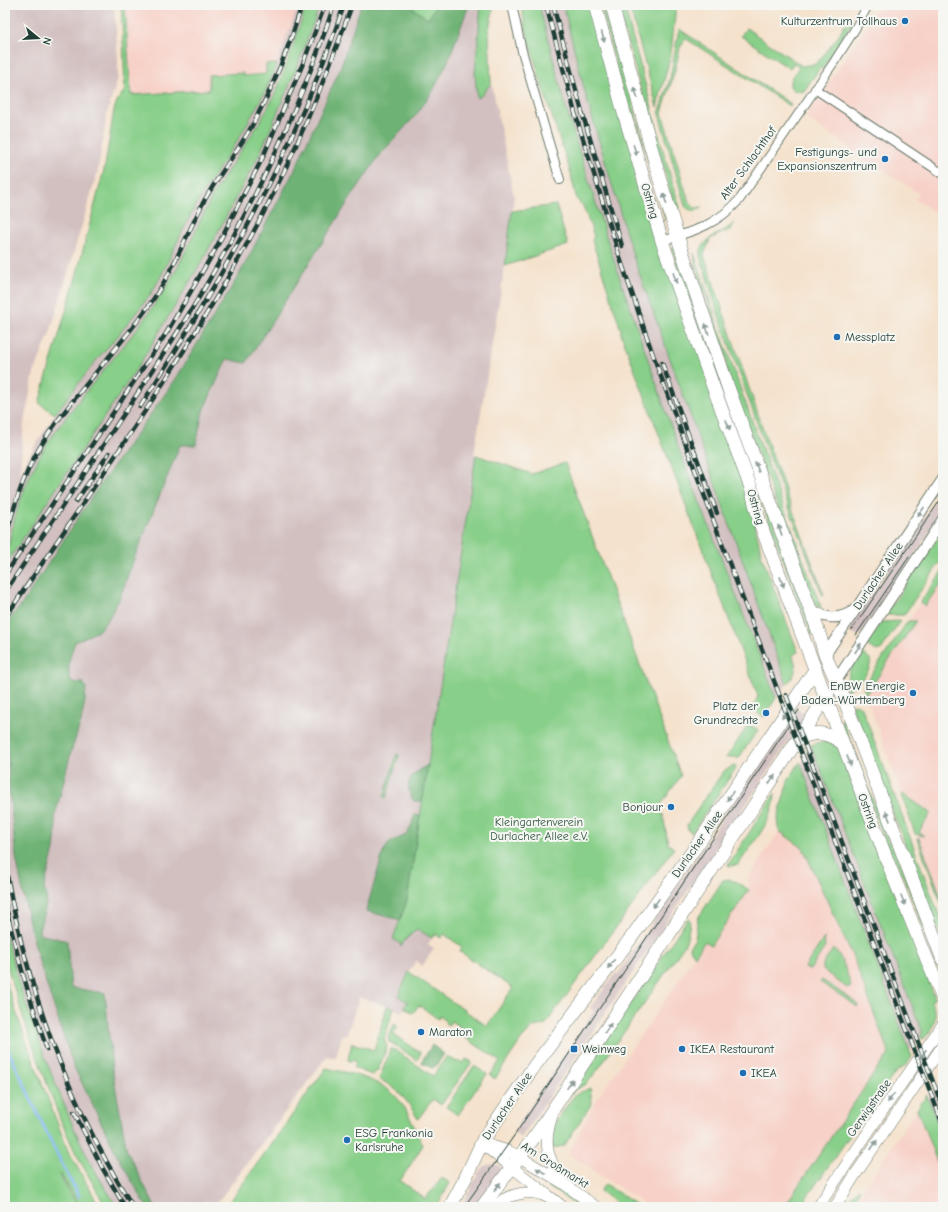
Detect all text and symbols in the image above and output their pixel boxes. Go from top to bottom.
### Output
place label: Kulturzentrum Tollhaus [781,14,897,28]
marker: Kulturzentrum Tollhaus [900,16,910,26]
north arrow [18,18,58,58]
one-way arrow [600,31,606,43]
text: N [40,36,54,46]
one-way arrow [633,87,639,99]
street label: Alter Schlachthof [717,123,780,202]
one-way arrow [632,144,638,156]
place label: Festigungs- und Expansionszentrum [777,145,877,173]
marker: Festigungs- und Expansionszentrum [880,154,890,164]
street label: Ostring [638,181,662,221]
one-way arrow [662,192,668,204]
one-way arrow [672,272,678,284]
one-way arrow [704,322,710,334]
place label: Messplatz [845,330,896,344]
marker: Messplatz [832,332,842,342]
one-way arrow [725,419,731,431]
one-way arrow [754,461,760,473]
street label: Ostring [744,487,768,527]
one-way arrow [918,506,925,517]
one-way arrow [777,524,783,536]
street label: Durlacher Allee [850,540,906,612]
one-way arrow [780,577,786,589]
one-way arrow [854,643,862,654]
place label: EnBW Energie Baden-Württemberg [801,679,905,707]
marker: EnBW Energie Baden-Württemberg [908,688,918,698]
place label: Platz der Grundrechte [694,699,758,727]
marker: Platz der Grundrechte [761,708,771,718]
one-way arrow [781,709,789,719]
one-way arrow [847,756,853,768]
one-way arrow [768,774,776,784]
one-way arrow [726,790,733,802]
street label: Ostring [855,791,881,831]
place label: Bonjour [622,800,663,814]
marker: Bonjour [666,802,676,812]
street label: Durlacher Allee [669,808,725,880]
one-way arrow [885,809,891,821]
park label: Kleingartenverein Durlacher Allee e.V. [490,815,588,843]
one-way arrow [900,894,906,906]
one-way arrow [652,898,660,908]
one-way arrow [607,959,615,970]
one-way arrow [604,1023,612,1033]
place label: Maraton [429,1025,472,1039]
marker: Maraton [416,1027,426,1037]
place label: Weinweg [582,1042,626,1056]
place label: IKEA Restaurant [690,1042,774,1056]
marker: Weinweg [569,1044,579,1054]
marker: IKEA Restaurant [677,1044,687,1054]
one-way arrow [919,1049,927,1059]
place label: IKEA [751,1066,777,1080]
marker: IKEA [738,1068,748,1078]
street label: Durlacher Allee [479,1070,535,1142]
street label: Gerwigstraße [844,1076,894,1140]
one-way arrow [566,1078,575,1089]
one-way arrow [888,1093,896,1103]
place label: ESG Frankonia Karlsruhe [355,1126,433,1154]
marker: ESG Frankonia Karlsruhe [342,1135,352,1145]
street label: Am Großmarkt [519,1139,592,1192]
one-way arrow [870,1140,878,1150]
one-way arrow [536,1167,547,1174]
one-way arrow [492,1181,501,1192]

